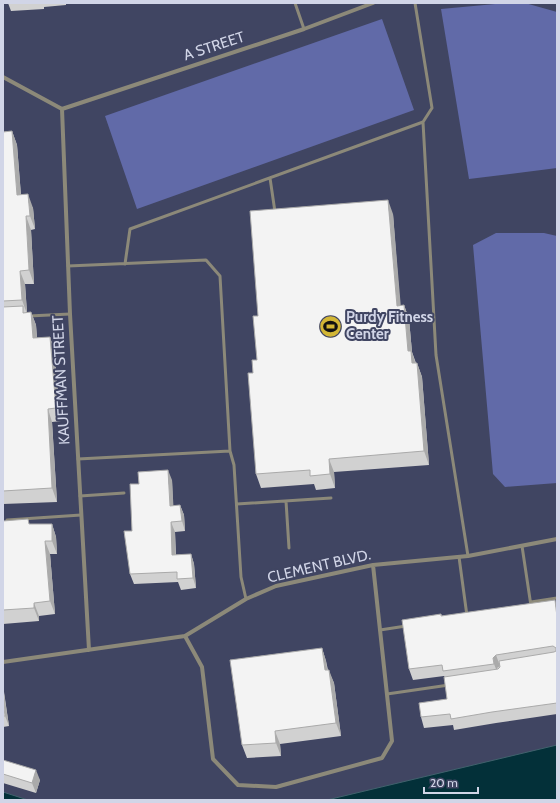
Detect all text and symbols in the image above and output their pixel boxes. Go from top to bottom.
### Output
street label: A STREET [181,28,247,64]
place label: Purdy Fitness Center [346,308,433,343]
sports icon: Purdy Fitness Center [318,313,344,339]
street label: KAUFFMAN STREET [49,315,73,445]
street label: CLEMENT BLVD. [266,545,372,587]
scale bar [424,769,478,795]
text: 20 m [430,775,458,790]

